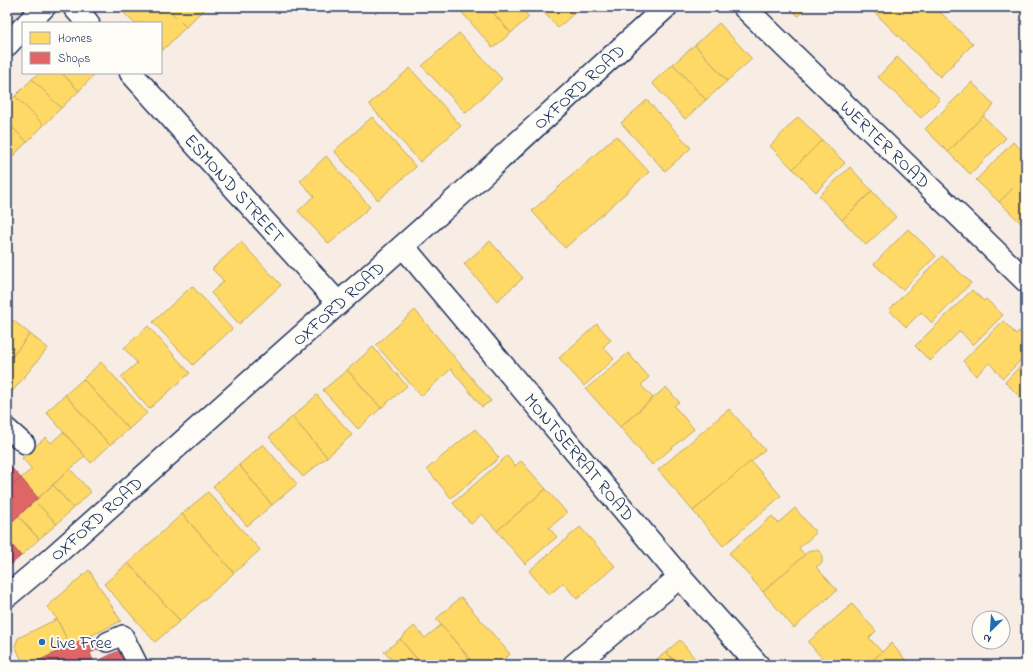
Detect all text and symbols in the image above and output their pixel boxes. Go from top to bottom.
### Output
legend [22,22,162,74]
text: Homes [58,30,92,48]
street label: OXFORD ROAD [529,39,632,137]
text: Shops [58,50,90,68]
street label: WERTER ROAD [833,96,935,196]
street label: ESMOND STREET [177,129,289,250]
street label: OXFORD ROAD [287,256,392,353]
street label: MONTSERRAT ROAD [517,389,639,528]
street label: OXFORD ROAD [45,472,150,569]
north arrow [971,610,1011,650]
text: N [980,629,994,647]
place label: Live Free [50,631,113,657]
marker: Live Free [37,637,47,647]

